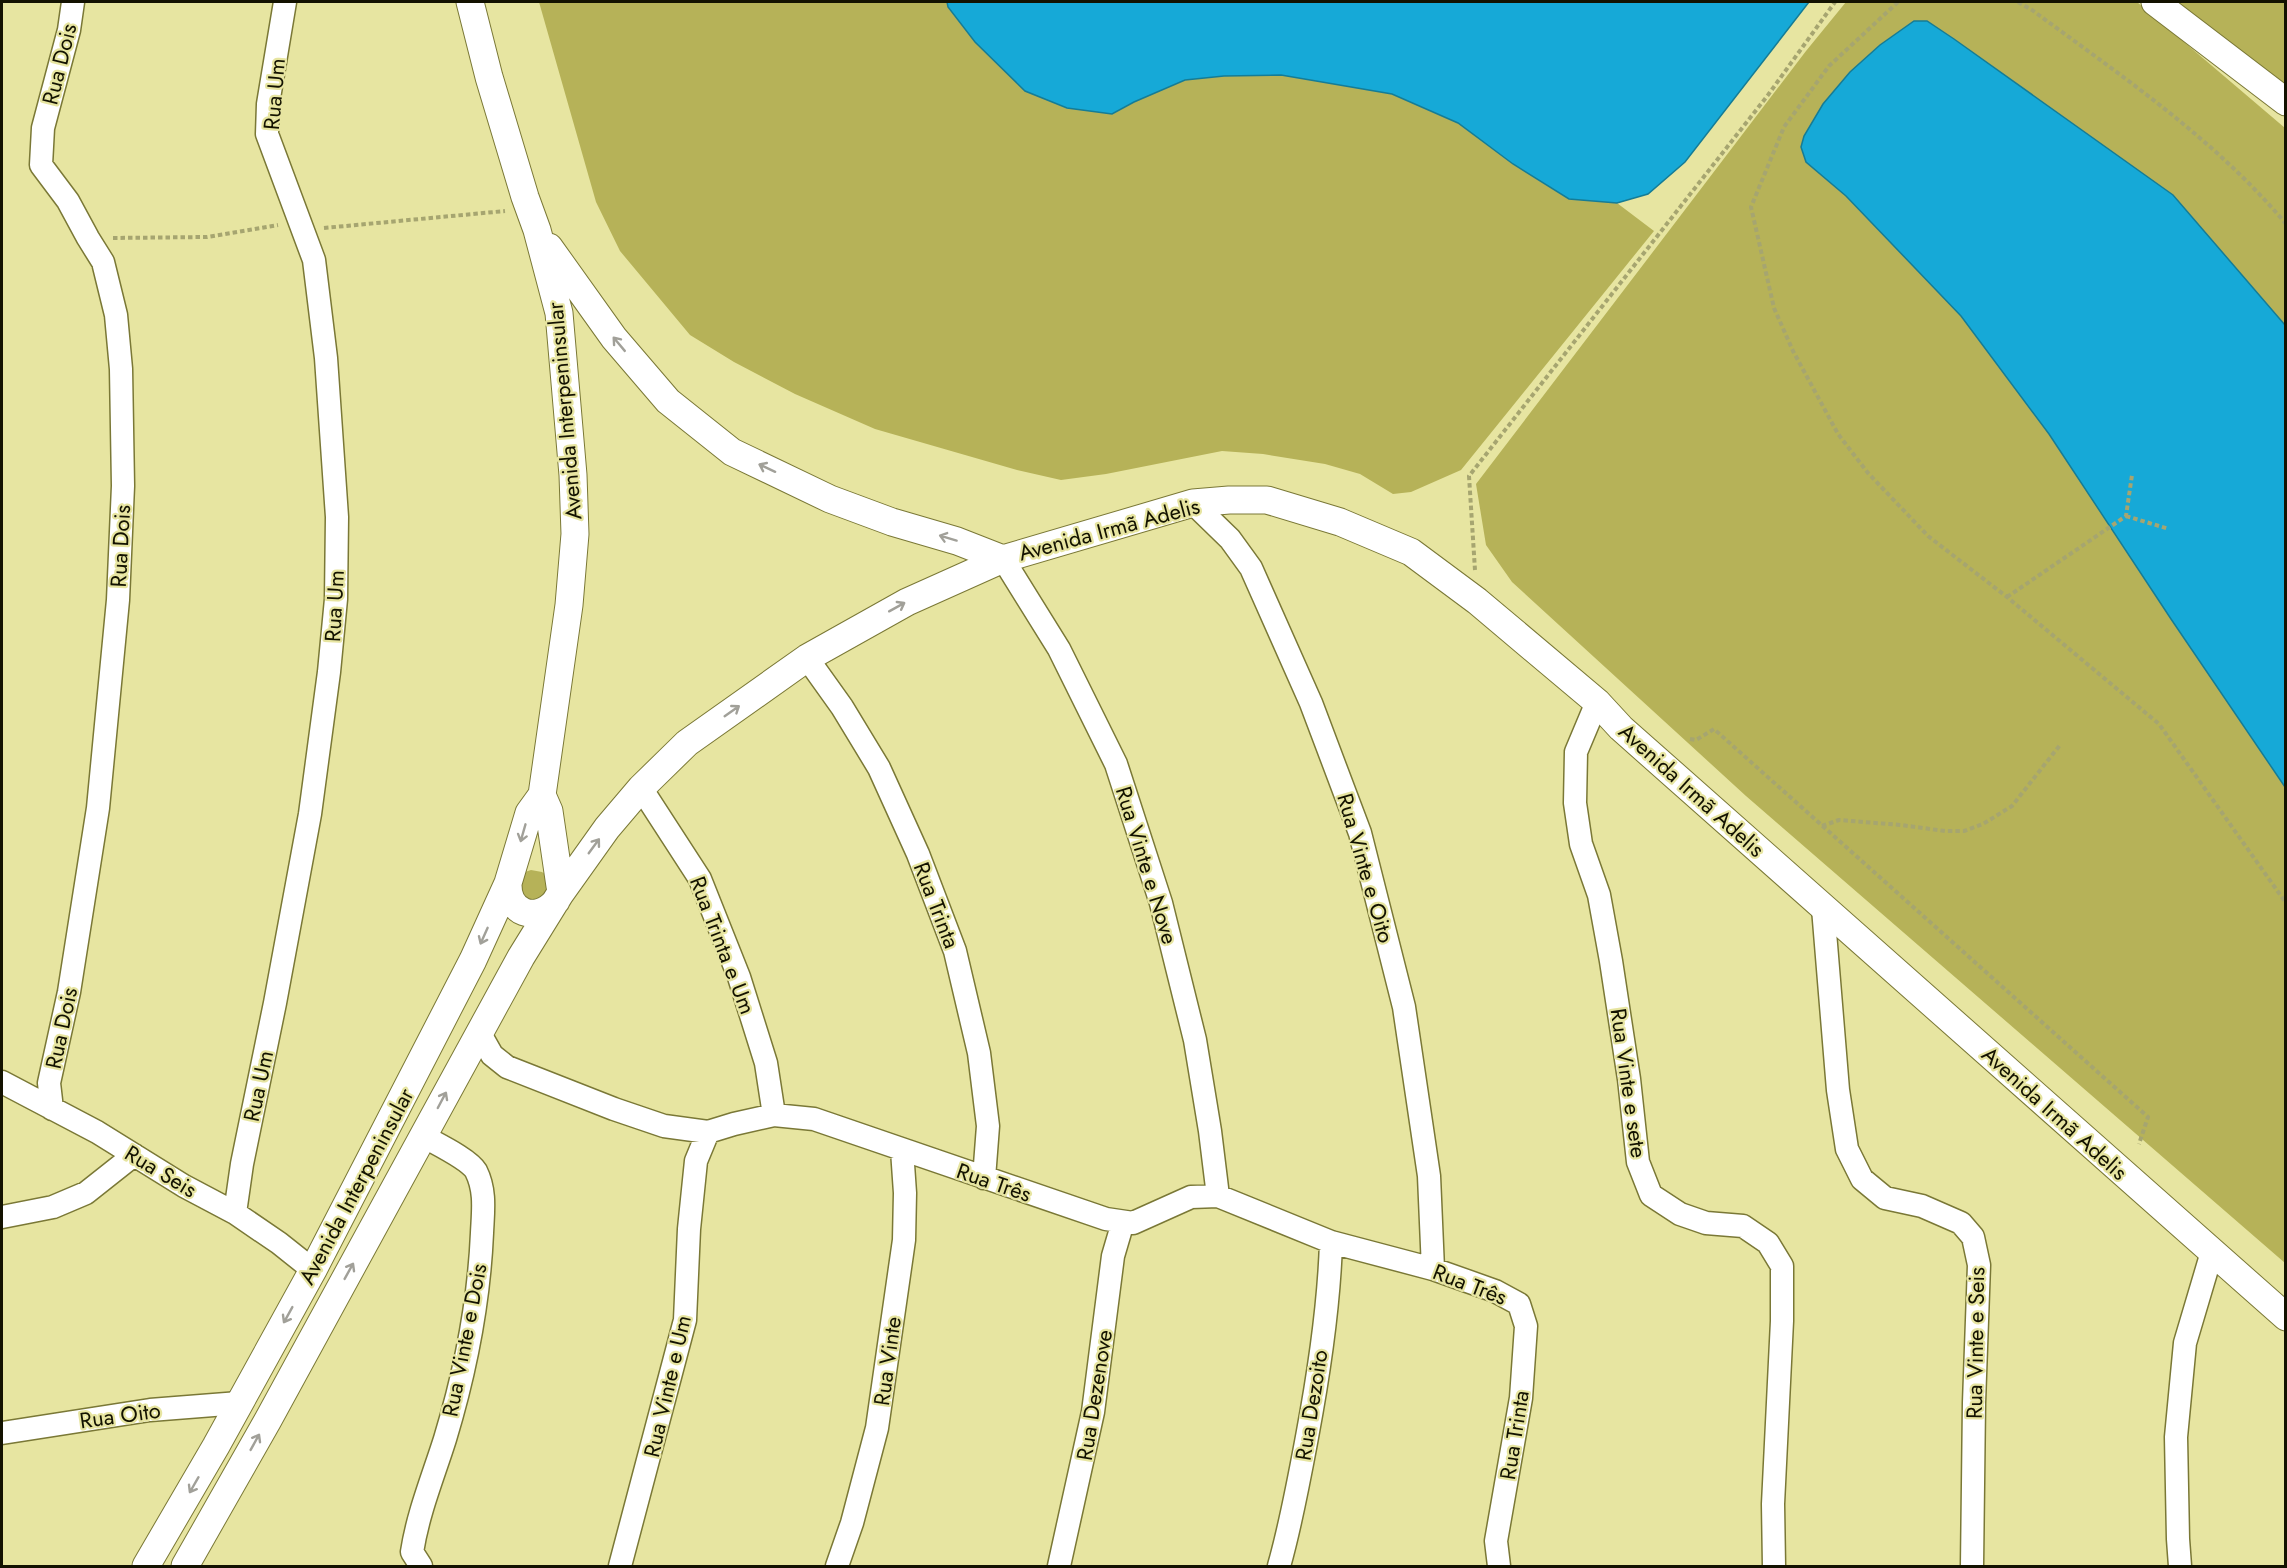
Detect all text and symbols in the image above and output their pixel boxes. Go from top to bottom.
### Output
street label: Rua Dois [33,20,85,108]
street label: Rua Um [255,57,293,131]
street label: Avenida Interpeninsular [539,300,589,521]
one-way arrow [612,337,626,352]
one-way arrow [758,462,776,474]
street label: Avenida Irmã Adelis [1015,489,1203,569]
street label: Rua Dois [102,504,138,588]
one-way arrow [939,532,958,543]
street label: Rua Um [316,569,352,643]
one-way arrow [888,601,905,613]
one-way arrow [724,705,740,717]
street label: Avenida Irmã Adelis [1612,716,1772,864]
street label: Rua Vinte e Nove [1108,782,1186,948]
street label: Rua Vinte e Oito [1329,789,1403,947]
one-way arrow [517,823,528,842]
one-way arrow [588,839,600,855]
street label: Rua Trinta [906,857,968,953]
street label: Rua Trinta e Um [682,871,764,1019]
one-way arrow [478,927,489,945]
street label: Rua Dois [37,984,85,1072]
street label: Rua Vinte e sete [1603,1006,1655,1160]
street label: Avenida Irmã Adelis [1975,1039,2135,1187]
street label: Rua Um [235,1047,281,1125]
street label: Avenida Interpeninsular [291,1082,422,1290]
one-way arrow [436,1092,448,1109]
street label: Rua Seis [119,1137,203,1205]
street label: Rua Três [952,1154,1036,1210]
street label: Rua Três [1428,1255,1512,1313]
street label: Rua Vinte e Dois [433,1260,495,1419]
one-way arrow [344,1263,355,1281]
street label: Rua Vinte e Seis [1958,1267,1992,1419]
one-way arrow [282,1305,293,1323]
street label: Rua Vinte e Um [635,1312,699,1460]
street label: Rua Vinte [865,1314,909,1408]
street label: Rua Dezenove [1068,1327,1120,1463]
street label: Rua Dezoito [1286,1347,1336,1463]
street label: Rua Trinta [1491,1388,1537,1482]
street label: Rua Oito [77,1393,163,1437]
one-way arrow [250,1434,261,1452]
one-way arrow [187,1476,199,1493]

